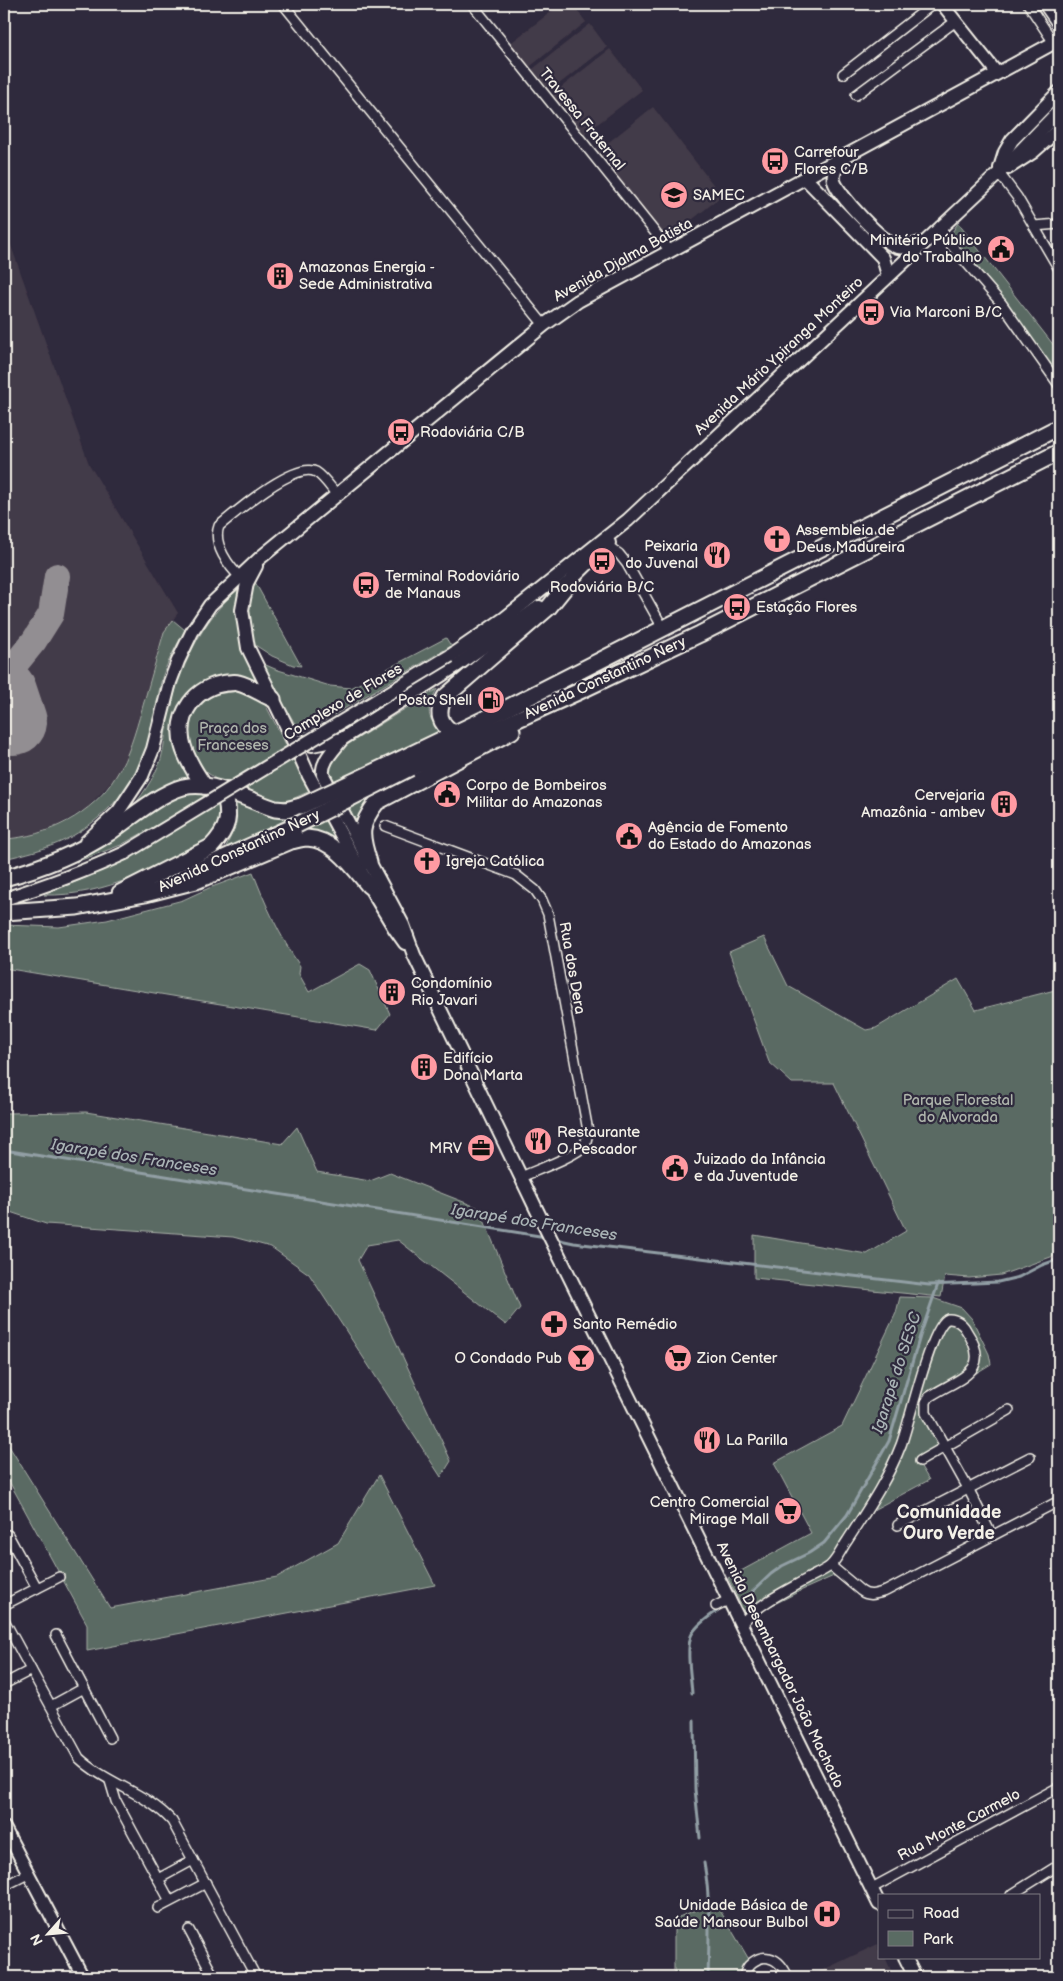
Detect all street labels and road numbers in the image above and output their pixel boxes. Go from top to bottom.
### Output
street label: Travessa Fraternal [535,64,629,174]
street label: Avenida Djalma Batista [550,214,696,306]
street label: Avenida Mário Ypiranga Monteiro [691,273,867,439]
street label: Avenida Constantino Nery [521,632,689,724]
street label: Complexo de Flores [280,659,406,745]
street label: Avenida Constantino Nery [155,805,323,897]
street label: Rua dos Dera [555,920,589,1016]
street label: Avenida Desembargador João Machado [712,1539,848,1791]
street label: Rua Monte Carmelo [894,1785,1024,1865]

